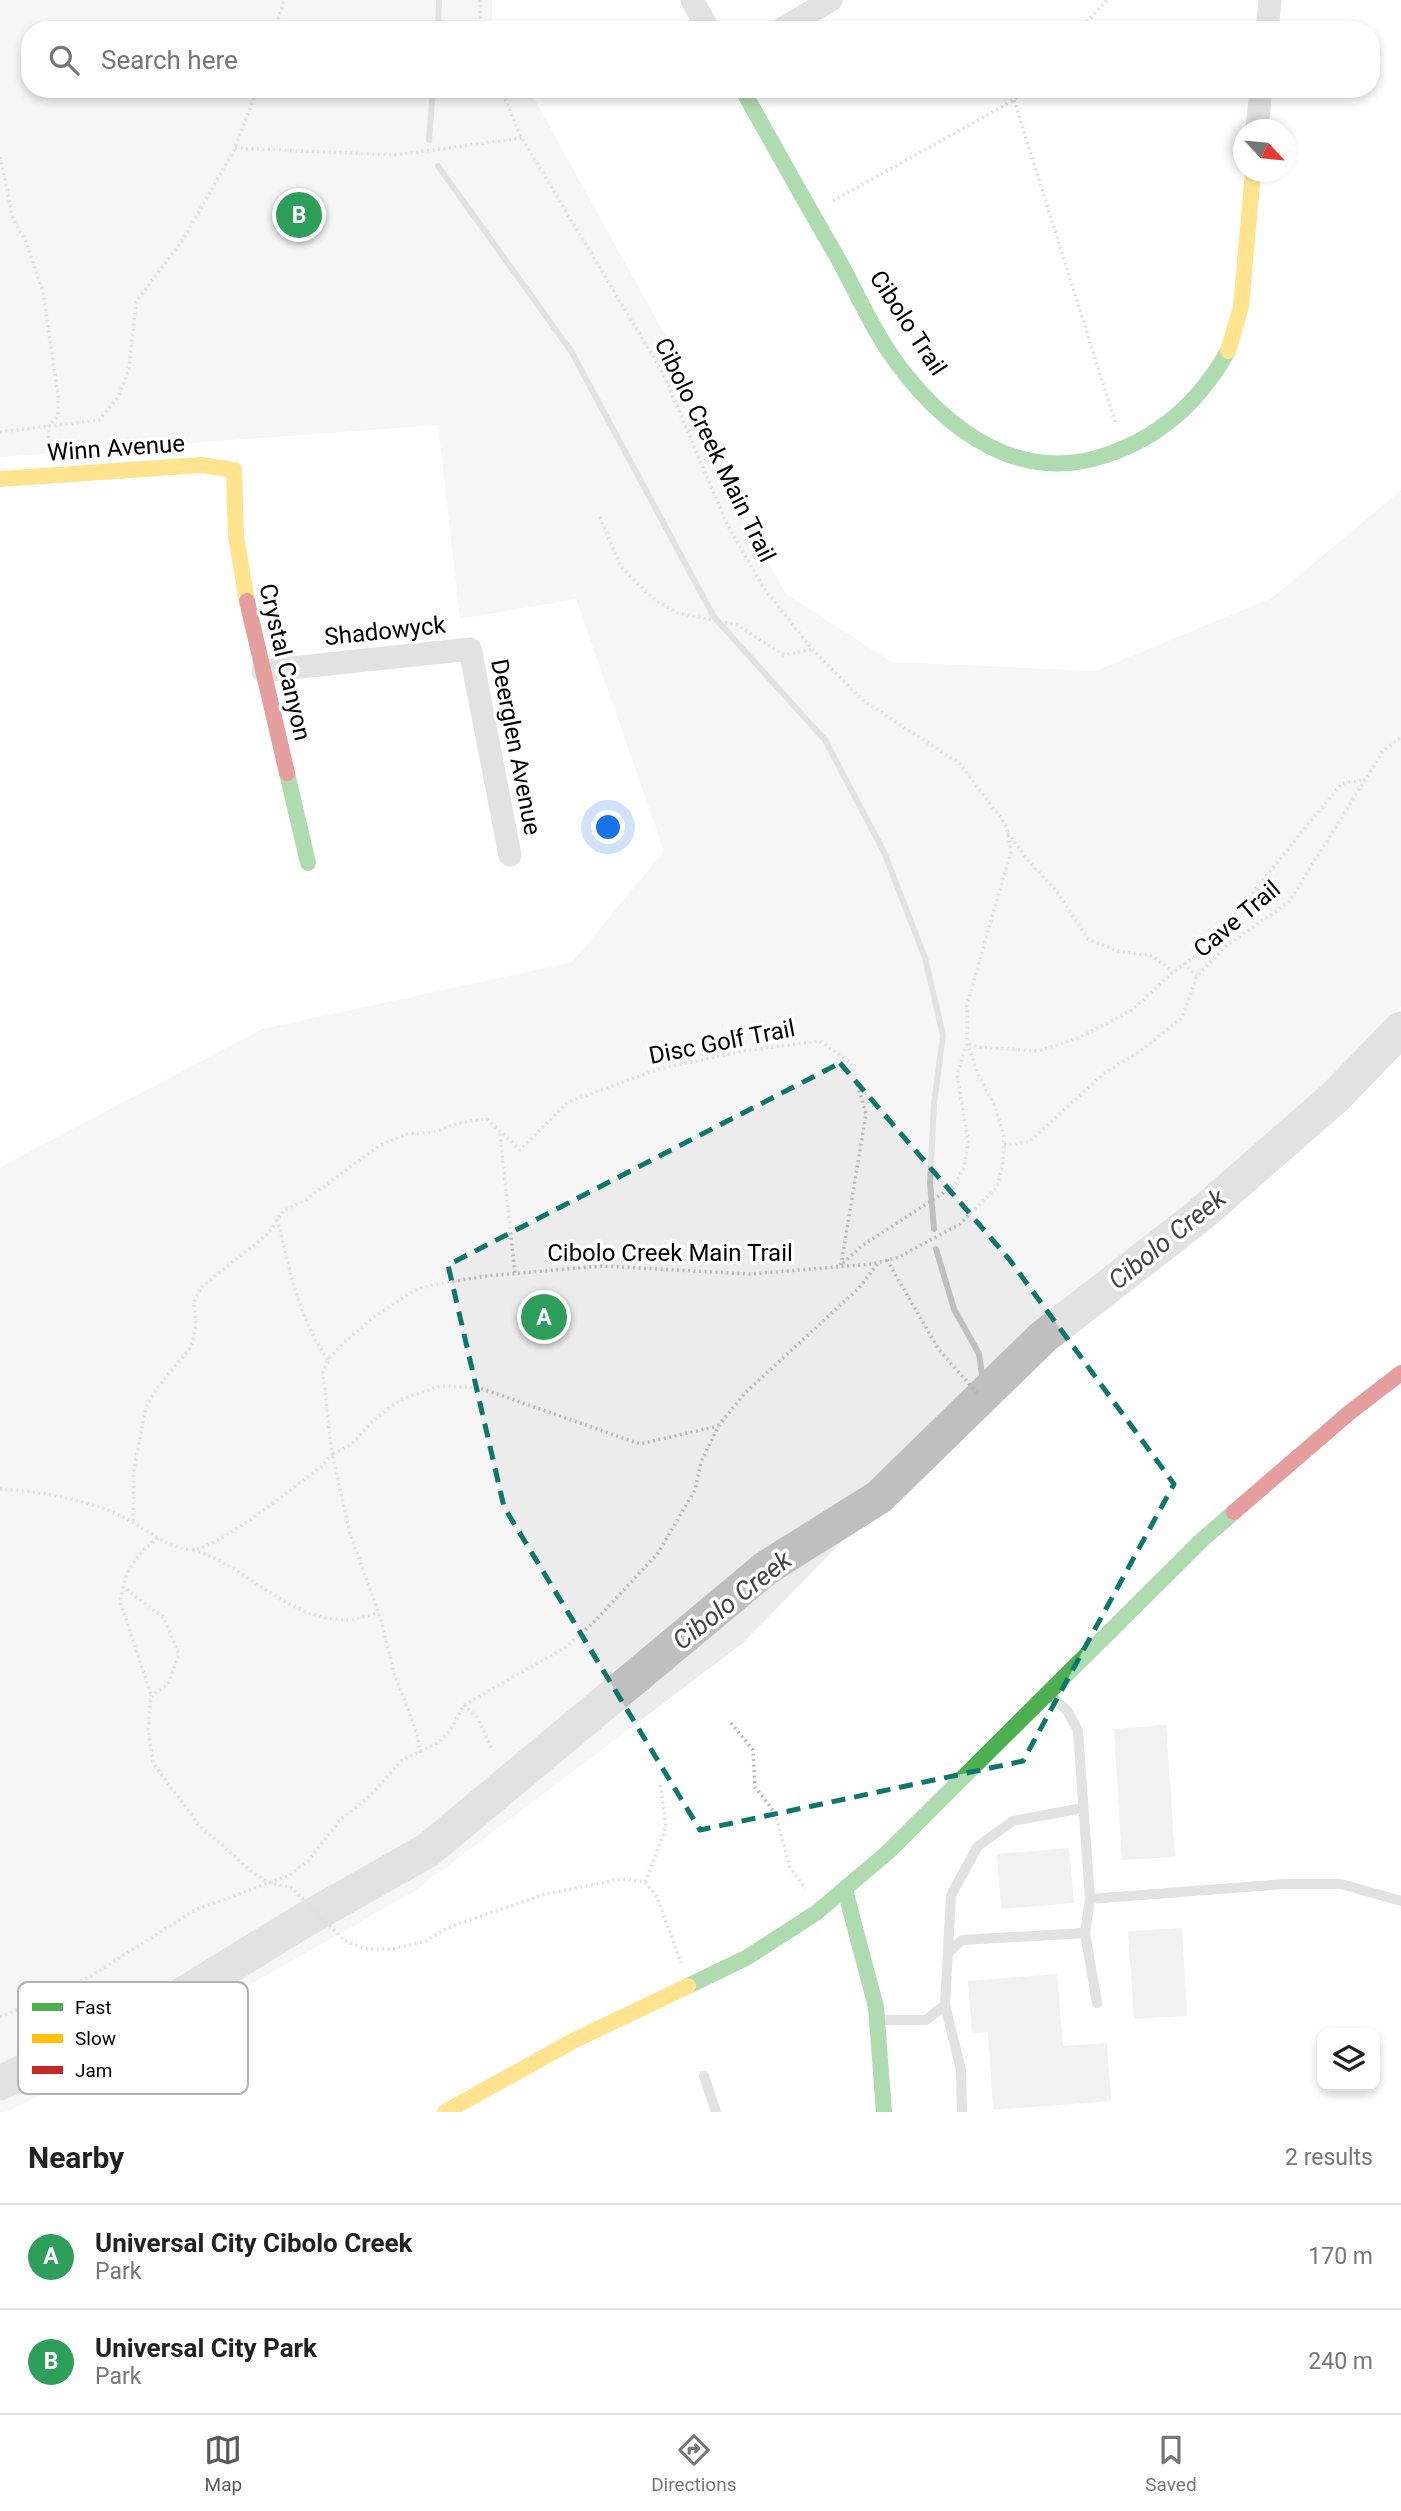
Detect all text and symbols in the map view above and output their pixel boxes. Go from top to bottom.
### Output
search box [21,21,1380,98]
icon: search [45,41,83,79]
text: Search here [101,45,238,75]
north arrow [1233,119,1296,182]
pin: B [276,189,322,241]
street label: Cibolo Trail [864,265,952,381]
street label: Cibolo Creek Main Trail [649,333,781,567]
street label: Winn Avenue [46,429,186,467]
street label: Crystal Canyon [253,581,317,743]
street label: Shadowyck [323,611,448,651]
street label: Deerglen Avenue [485,657,547,837]
your location [591,810,625,844]
street label: Cave Trail [1188,875,1286,963]
street label: Disc Golf Trail [647,1014,797,1070]
water label: Cibolo Creek [1102,1182,1233,1295]
street label: Cibolo Creek Main Trail [547,1239,793,1267]
pin: A [521,1291,567,1343]
water label: Cibolo Creek [667,1544,798,1656]
legend [18,1982,248,2094]
text: Fast [75,1996,112,2019]
text: Slow [75,2027,116,2050]
map controls [1317,2028,1380,2091]
button: layers [1317,2028,1380,2091]
text: Jam [75,2059,112,2082]
text: Nearby [28,2140,124,2175]
text: 2 results [1285,2144,1373,2171]
text: Universal City Cibolo Creek [95,2228,412,2258]
text: A [43,2243,59,2270]
text: 170 m [1308,2243,1373,2270]
text: Park [95,2258,141,2285]
text: Universal City Park [95,2333,317,2363]
text: B [44,2348,58,2375]
text: 240 m [1308,2348,1373,2375]
text: Park [95,2363,141,2390]
tab: Map [204,2431,242,2496]
tab: Directions [651,2431,736,2496]
tab: Saved [1145,2431,1197,2496]

